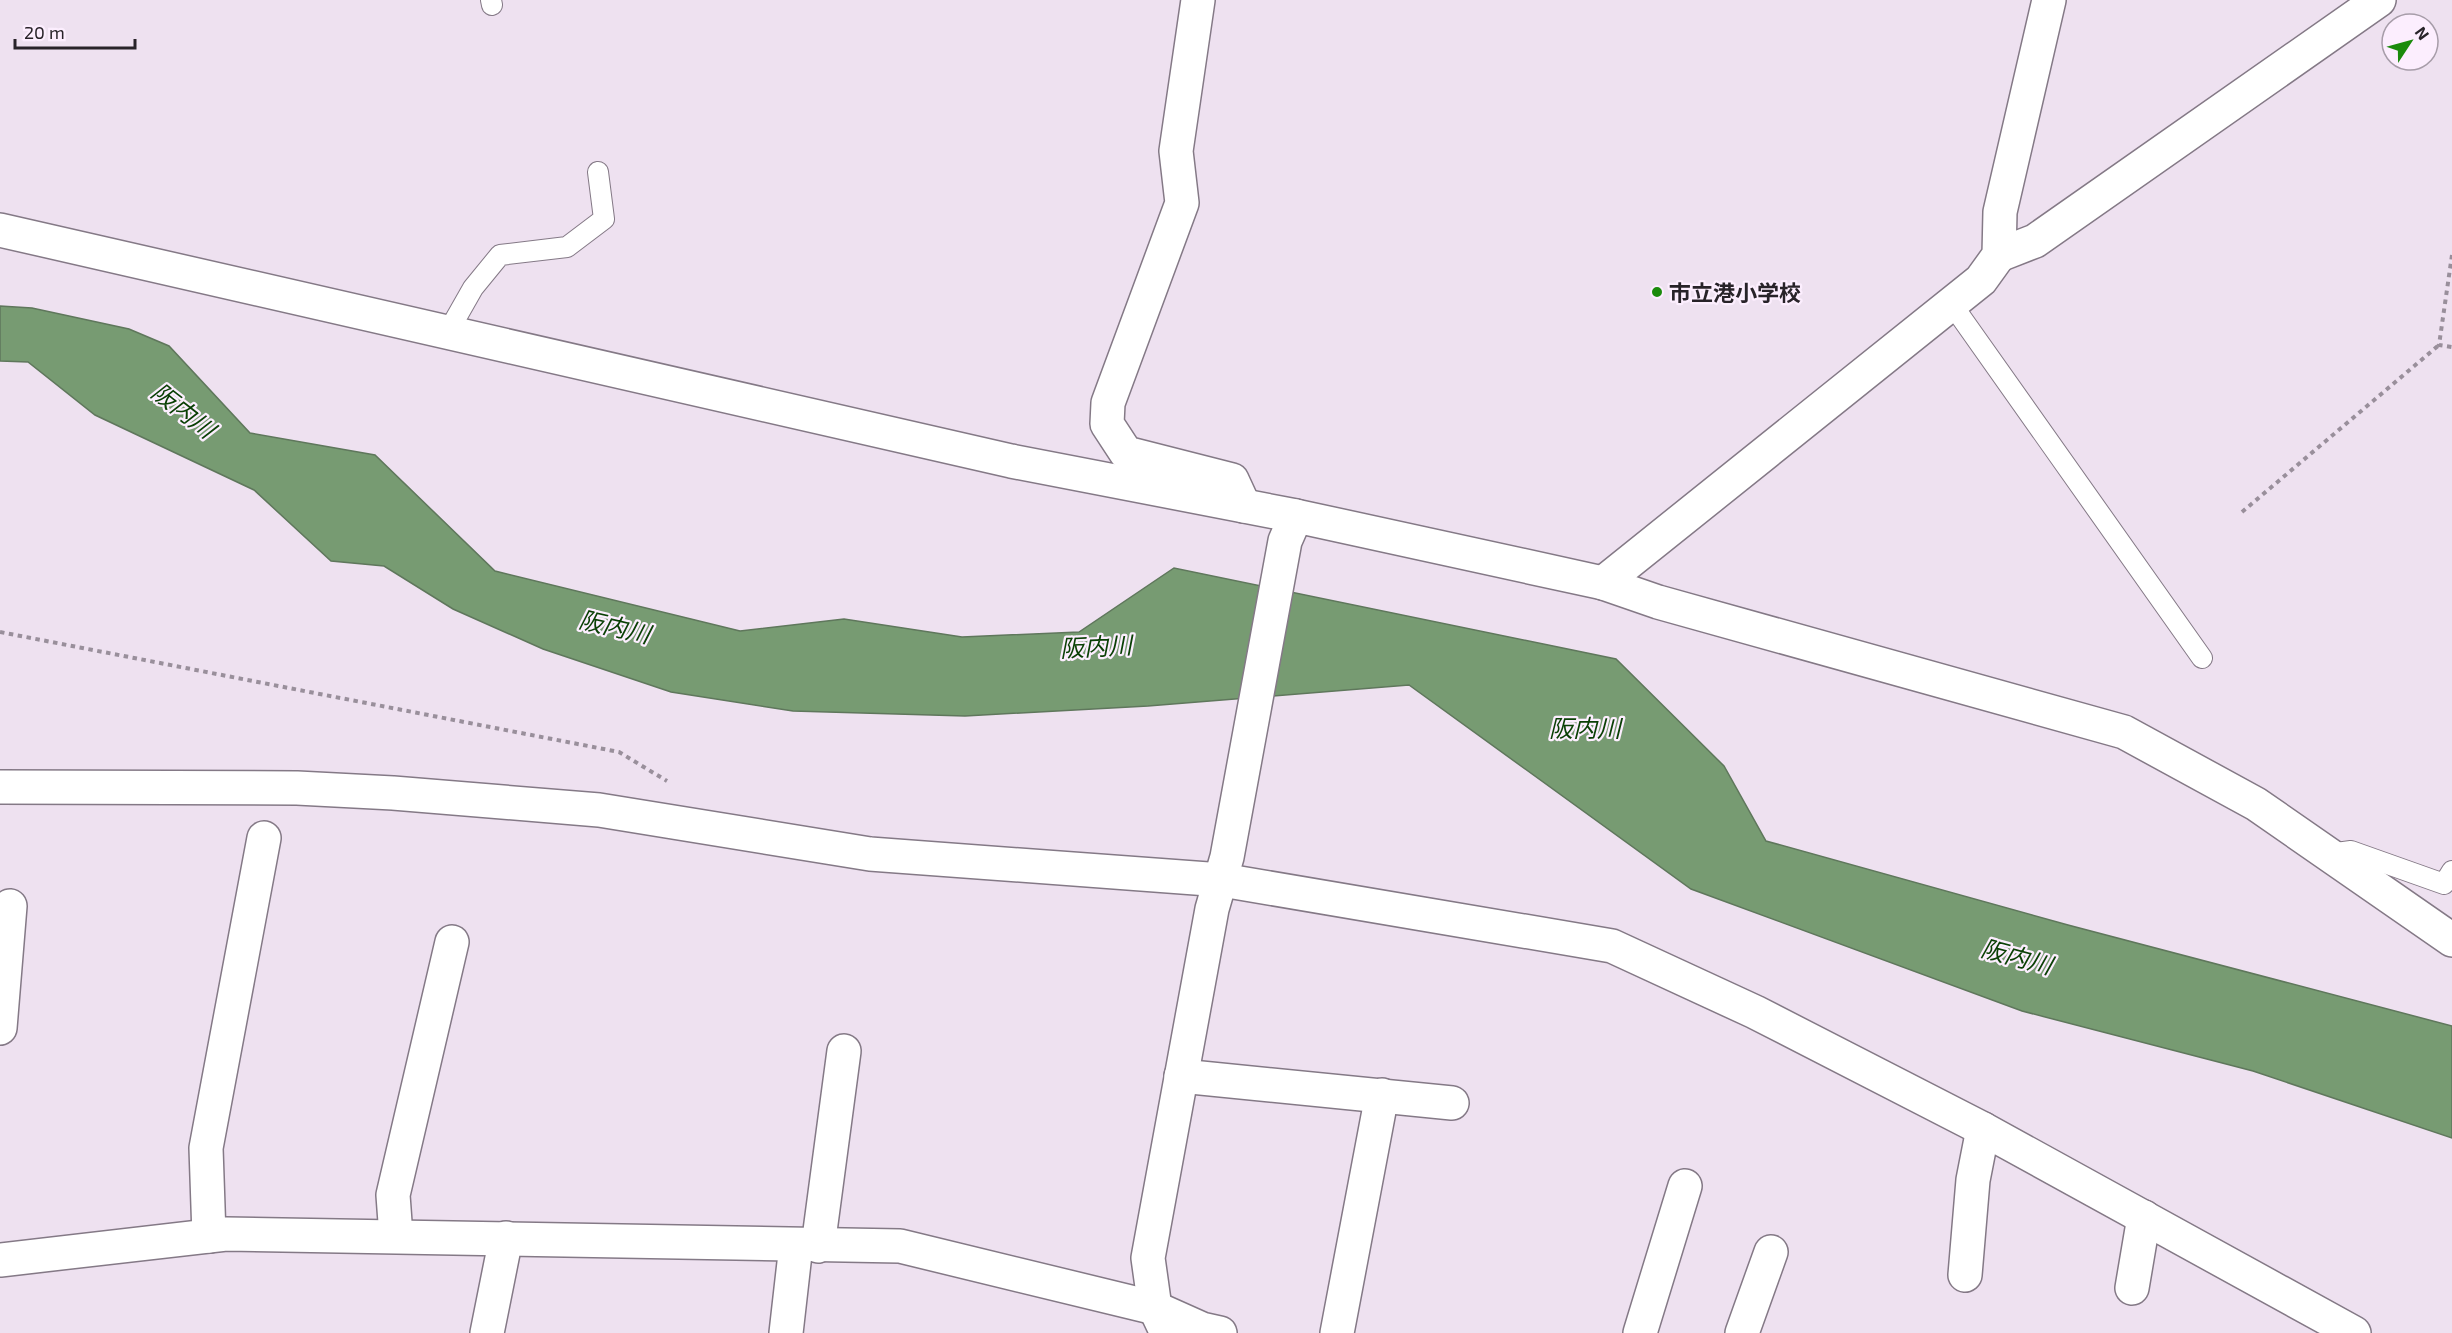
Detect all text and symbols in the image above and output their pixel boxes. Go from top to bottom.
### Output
scale bar [15,12,135,50]
north arrow [2380,12,2440,72]
text: 20 m [24,21,65,43]
text: N [2411,23,2434,43]
place label: 市立港小学校 [1669,279,1801,305]
marker: 市立港小学校 [1650,285,1664,299]
water label: 阪内川 [147,376,224,445]
water label: 阪内川 [577,604,656,649]
water label: 阪内川 [1059,629,1136,662]
water label: 阪内川 [1549,713,1624,742]
water label: 阪内川 [1978,933,2058,980]

